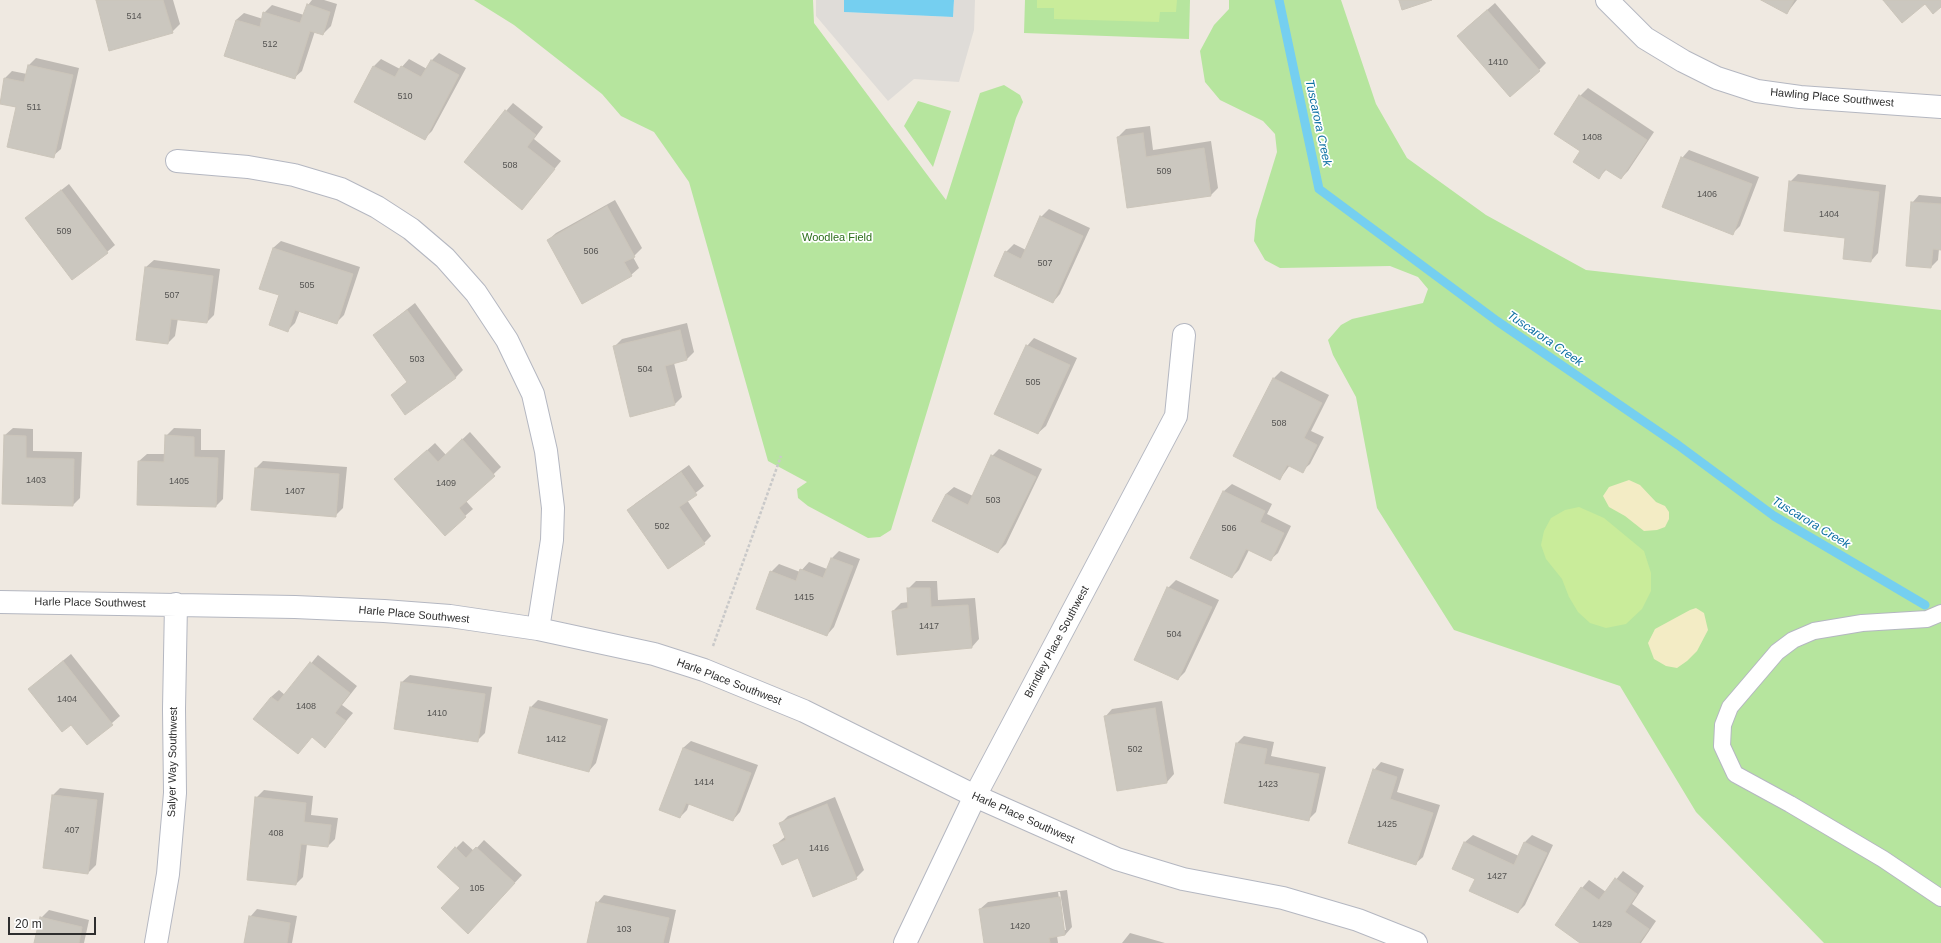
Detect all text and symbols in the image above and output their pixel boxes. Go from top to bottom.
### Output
house number: 514 [126,12,142,22]
house number: 512 [262,40,278,50]
house number: 1410 [1488,58,1508,68]
water label: Tuscarora Creek [1302,78,1334,168]
street label: Hawling Place Southwest [1770,86,1894,110]
house number: 510 [397,92,413,102]
house number: 511 [27,103,41,113]
house number: 1408 [1582,133,1602,143]
house number: 508 [502,161,518,171]
house number: 509 [1156,167,1172,177]
house number: 1406 [1697,190,1717,200]
house number: 1404 [1819,210,1839,220]
house number: 509 [56,227,72,237]
park label: Woodlea Field [802,231,872,245]
house number: 506 [583,247,599,257]
house number: 507 [1037,259,1053,269]
house number: 505 [299,281,315,291]
house number: 507 [164,291,180,301]
water label: Tuscarora Creek [1504,308,1586,370]
house number: 503 [409,355,425,365]
house number: 504 [637,365,653,375]
house number: 505 [1025,378,1041,388]
house number: 508 [1271,419,1287,429]
house number: 1403 [26,476,46,486]
house number: 1405 [169,477,189,487]
house number: 1409 [436,479,456,489]
house number: 1407 [285,487,305,497]
water label: Tuscarora Creek [1769,494,1853,552]
house number: 503 [985,496,1001,506]
house number: 502 [654,522,670,532]
house number: 506 [1221,524,1237,534]
street label: Brindley Place Southwest [1022,584,1092,700]
house number: 1415 [794,593,814,603]
street label: Harle Place Southwest [34,595,146,611]
street label: Harle Place Southwest [358,604,470,626]
house number: 1417 [919,622,939,632]
house number: 504 [1166,630,1182,640]
street label: Harle Place Southwest [675,656,783,708]
house number: 1404 [57,695,77,705]
house number: 1408 [296,702,316,712]
street label: Salyer Way Southwest [165,707,181,817]
house number: 1410 [427,709,447,719]
house number: 1412 [546,735,566,745]
house number: 502 [1127,745,1143,755]
house number: 1414 [694,778,714,788]
house number: 1423 [1258,780,1278,790]
street label: Harle Place Southwest [969,789,1077,847]
house number: 1425 [1377,820,1397,830]
house number: 407 [64,826,80,836]
house number: 408 [268,829,284,839]
house number: 1416 [809,844,829,854]
house number: 1427 [1487,872,1507,882]
house number: 105 [469,884,485,894]
scale bar [10,909,98,935]
text: 20 m [15,917,42,931]
house number: 1429 [1592,920,1612,930]
house number: 1420 [1010,922,1030,932]
house number: 103 [616,925,632,935]

